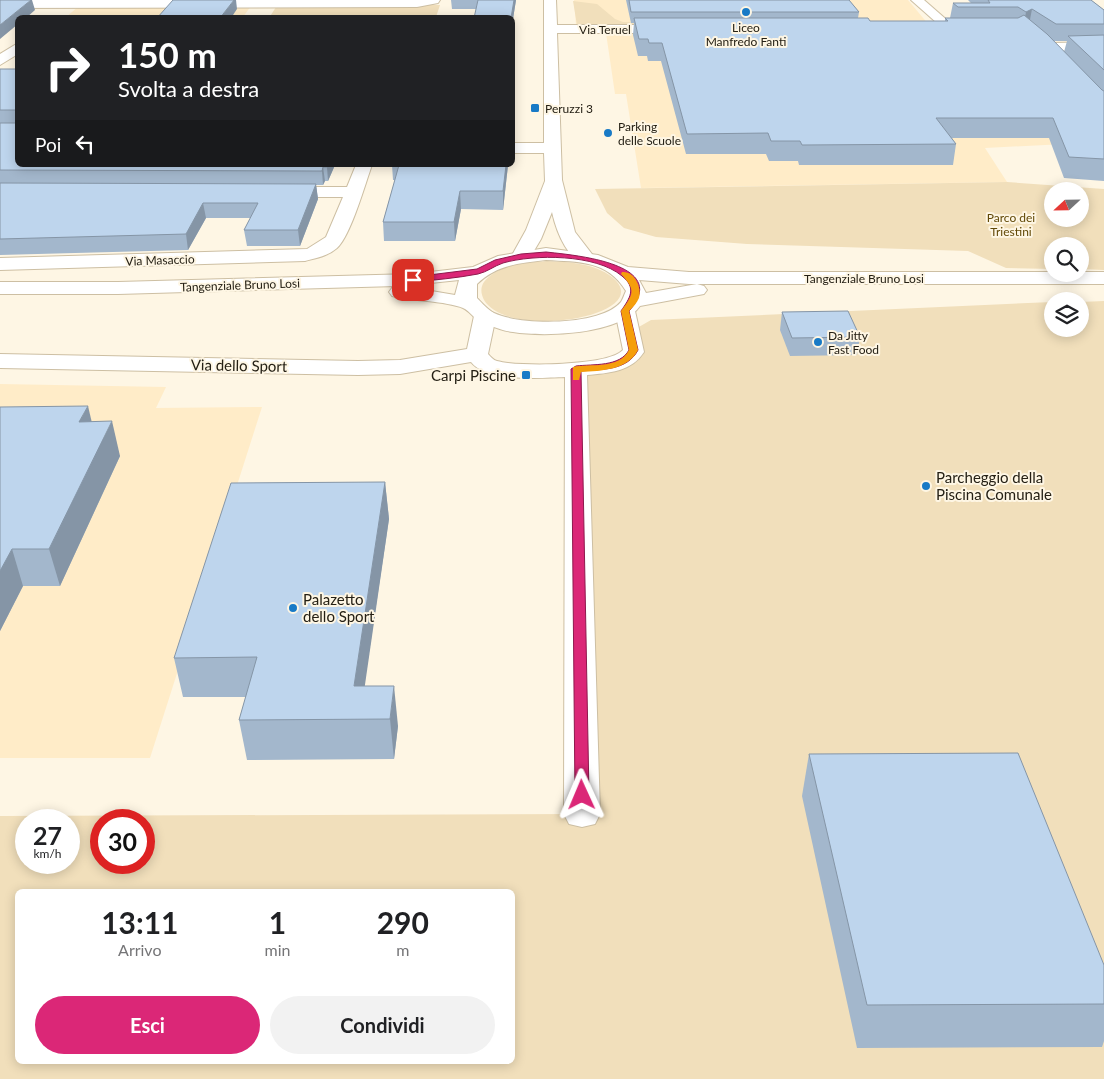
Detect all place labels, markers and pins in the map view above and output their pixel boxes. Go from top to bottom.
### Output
marker: Liceo Manfredo Fanti [740,6,752,18]
place label: Liceo Manfredo Fanti [706,20,786,49]
place label: Peruzzi 3 [545,101,593,116]
marker: Peruzzi 3 [529,102,541,114]
place label: Parking delle Scuole [618,119,681,148]
marker: Parking delle Scuole [602,127,614,139]
pin [392,259,434,301]
place label: Da Jitty Fast Food [828,328,879,357]
marker: Da Jitty Fast Food [812,336,824,348]
place label: Carpi Piscine [431,366,516,384]
marker: Carpi Piscine [520,369,532,381]
place label: Parcheggio della Piscina Comunale [936,468,1052,503]
marker: Parcheggio della Piscina Comunale [920,480,932,492]
place label: Palazetto dello Sport [303,590,375,625]
marker: Palazetto dello Sport [287,602,299,614]

